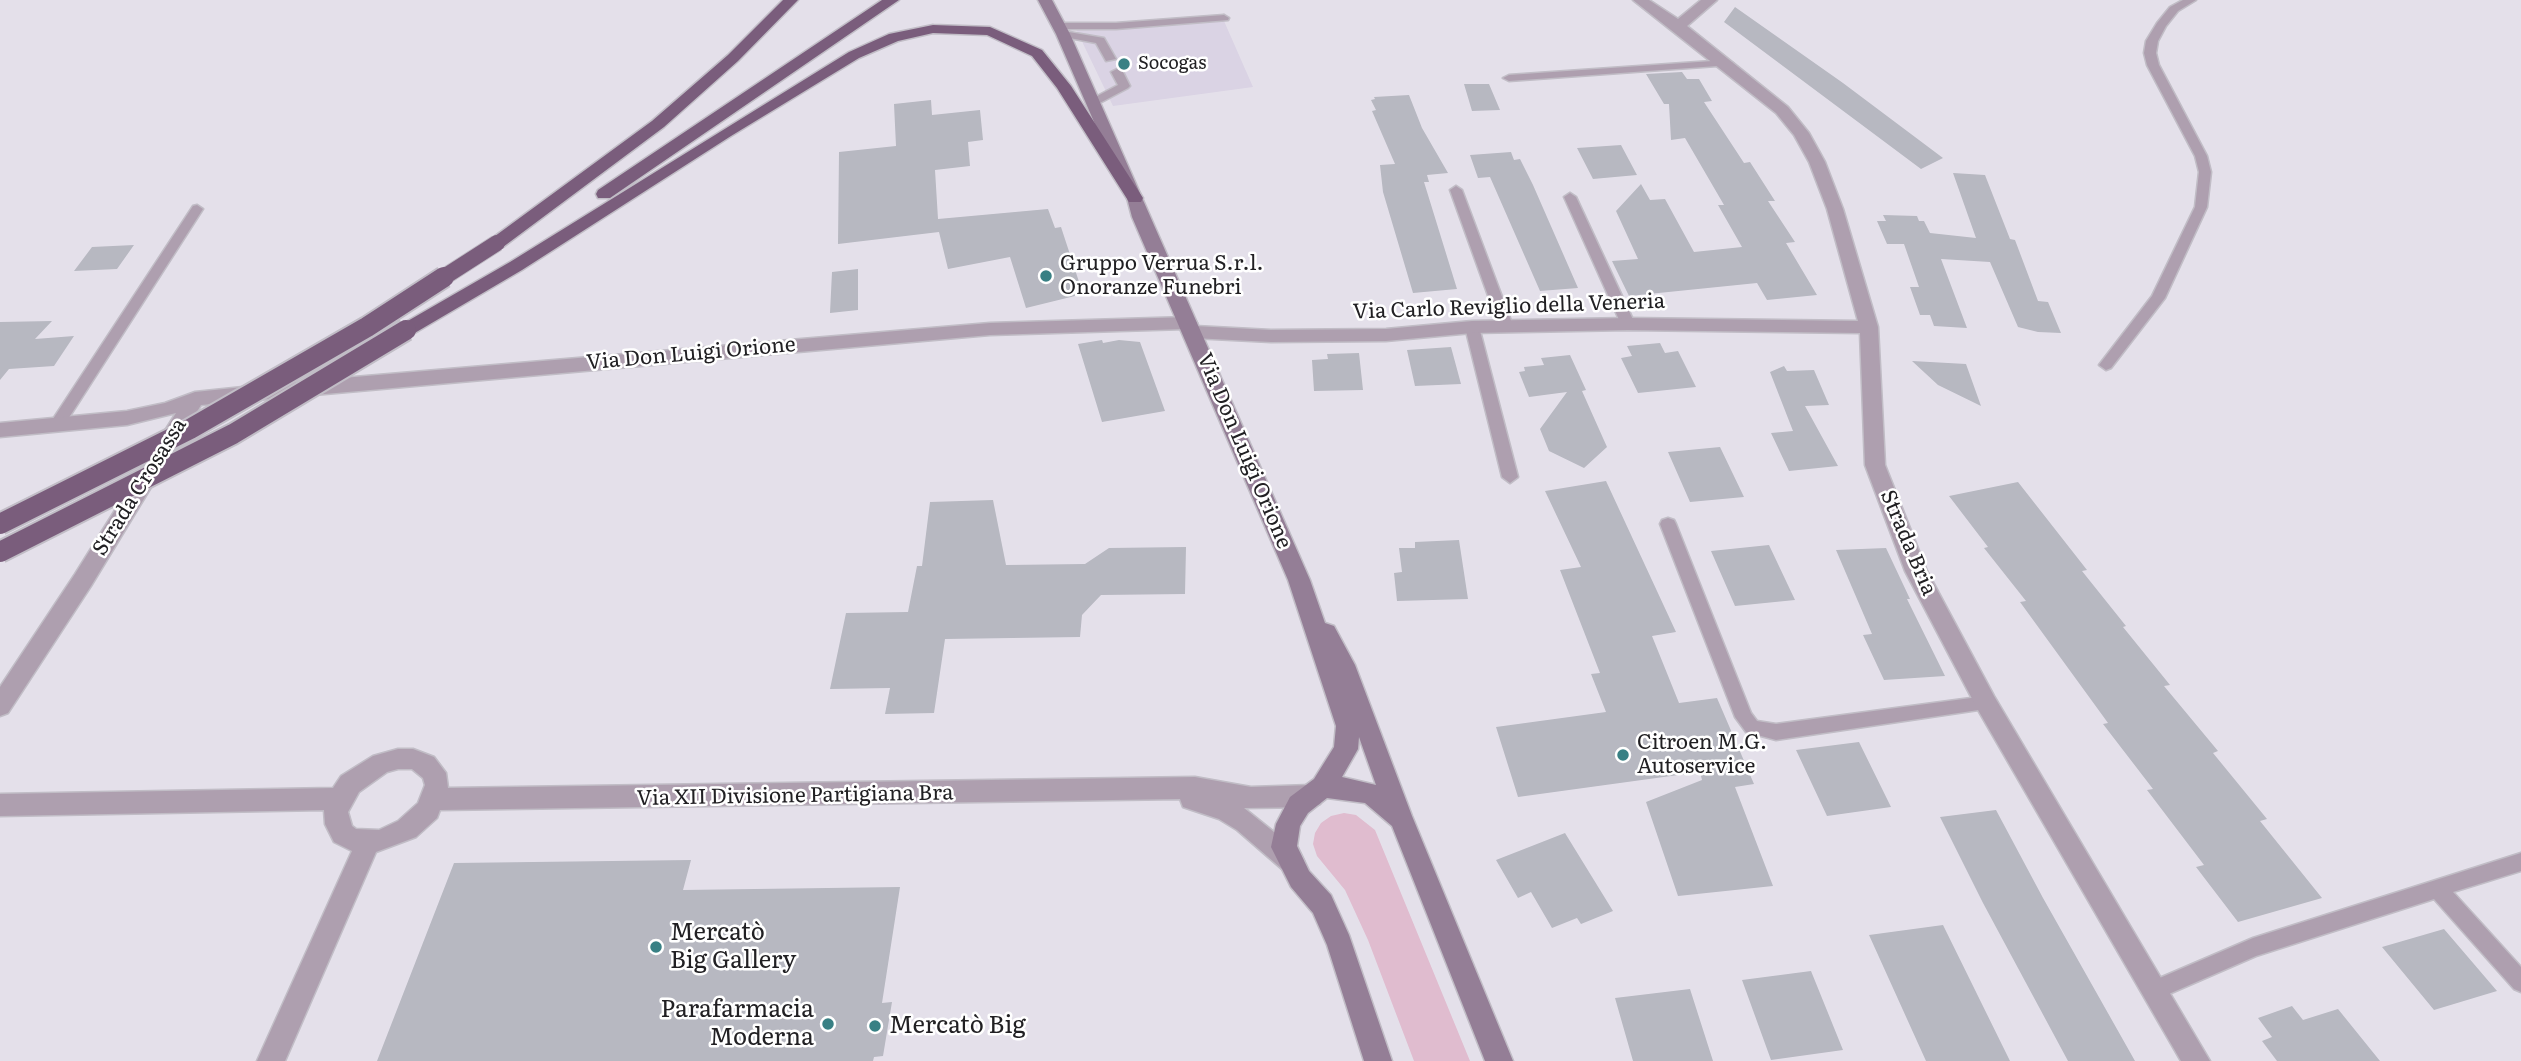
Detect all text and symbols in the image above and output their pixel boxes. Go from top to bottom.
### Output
place label: Socogas [1138,53,1206,75]
marker: Socogas [1116,56,1132,72]
place label: Gruppo Verrua S.r.l. Onoranze Funebri [1060,251,1263,301]
marker: Gruppo Verrua S.r.l. Onoranze Funebri [1038,268,1054,284]
street label: Via Carlo Reviglio della Veneria [1352,289,1666,325]
street label: Via Don Luigi Orione [585,332,797,376]
street label: Via Don Luigi Orione [1191,350,1297,552]
street label: Strada Crosassa [88,414,192,560]
street label: Strada Bria [1875,487,1941,599]
place label: Citroen M.G. Autoservice [1637,730,1767,780]
marker: Citroen M.G. Autoservice [1615,747,1631,763]
street label: Via XII Divisione Partigiana Bra [636,781,954,811]
place label: Mercatò Big Gallery [670,919,796,975]
marker: Mercatò Big Gallery [648,939,664,955]
place label: Parafarmacia Moderna [660,996,814,1052]
place label: Mercatò Big [889,1012,1026,1040]
marker: Parafarmacia Moderna [820,1016,836,1032]
marker: Mercatò Big [867,1018,883,1034]

